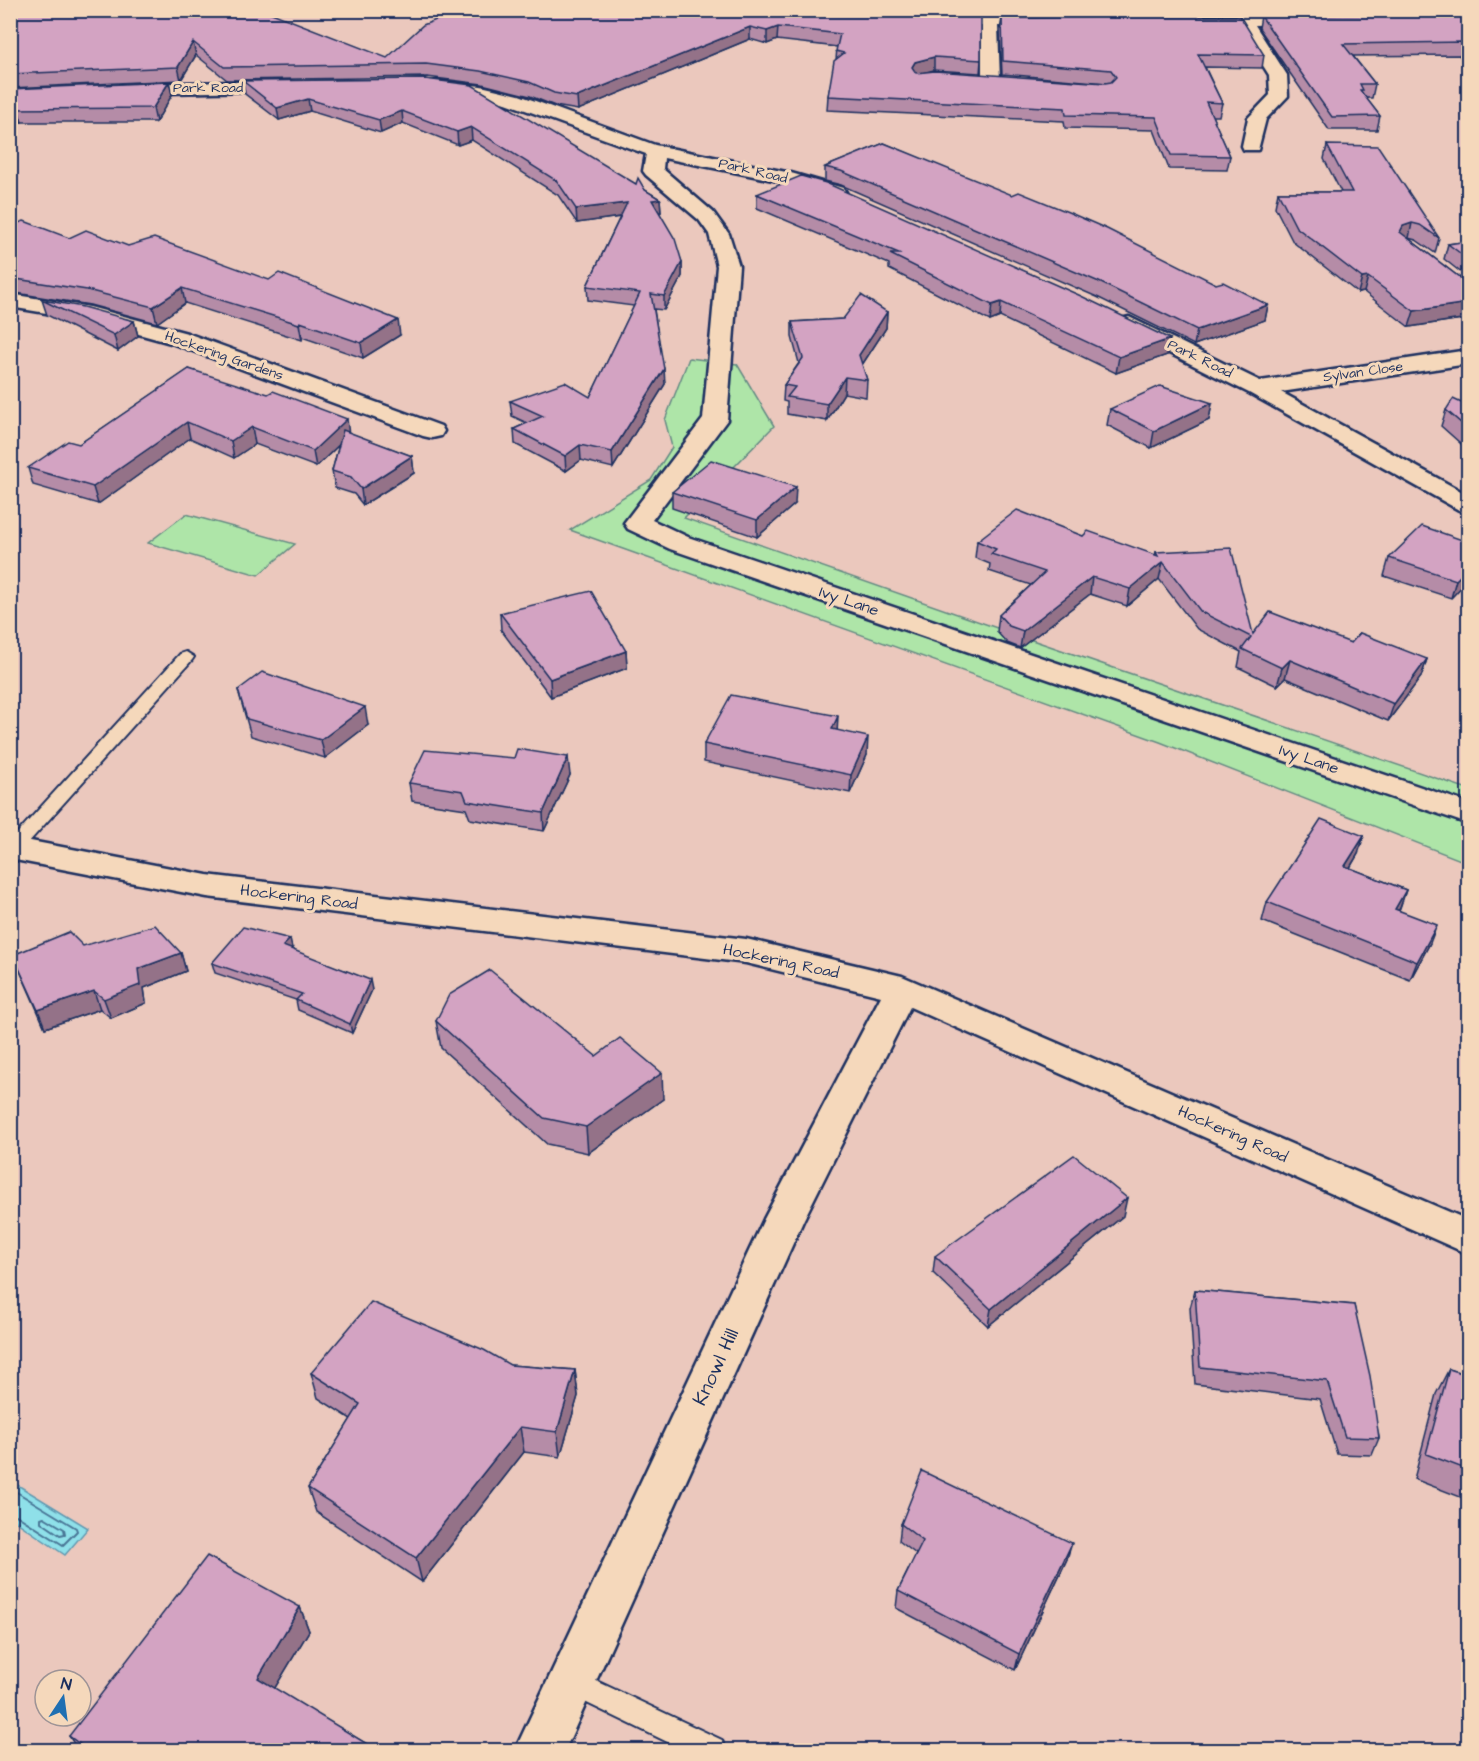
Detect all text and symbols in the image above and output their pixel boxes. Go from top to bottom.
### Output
street label: Park Road [173,78,243,98]
street label: Park Road [717,153,789,189]
street label: Hockering Gardens [162,326,286,386]
street label: Park Road [1164,335,1236,383]
street label: Sylvan Close [1322,356,1405,388]
street label: Ivy Lane [816,581,882,623]
street label: Ivy Lane [1276,739,1342,781]
street label: Hockering Road [239,879,359,916]
street label: Hockering Road [721,938,841,985]
street label: Hockering Road [1174,1100,1291,1169]
street label: Knowl Hill [686,1324,746,1410]
north arrow [33,1668,93,1728]
text: N [59,1673,74,1696]

